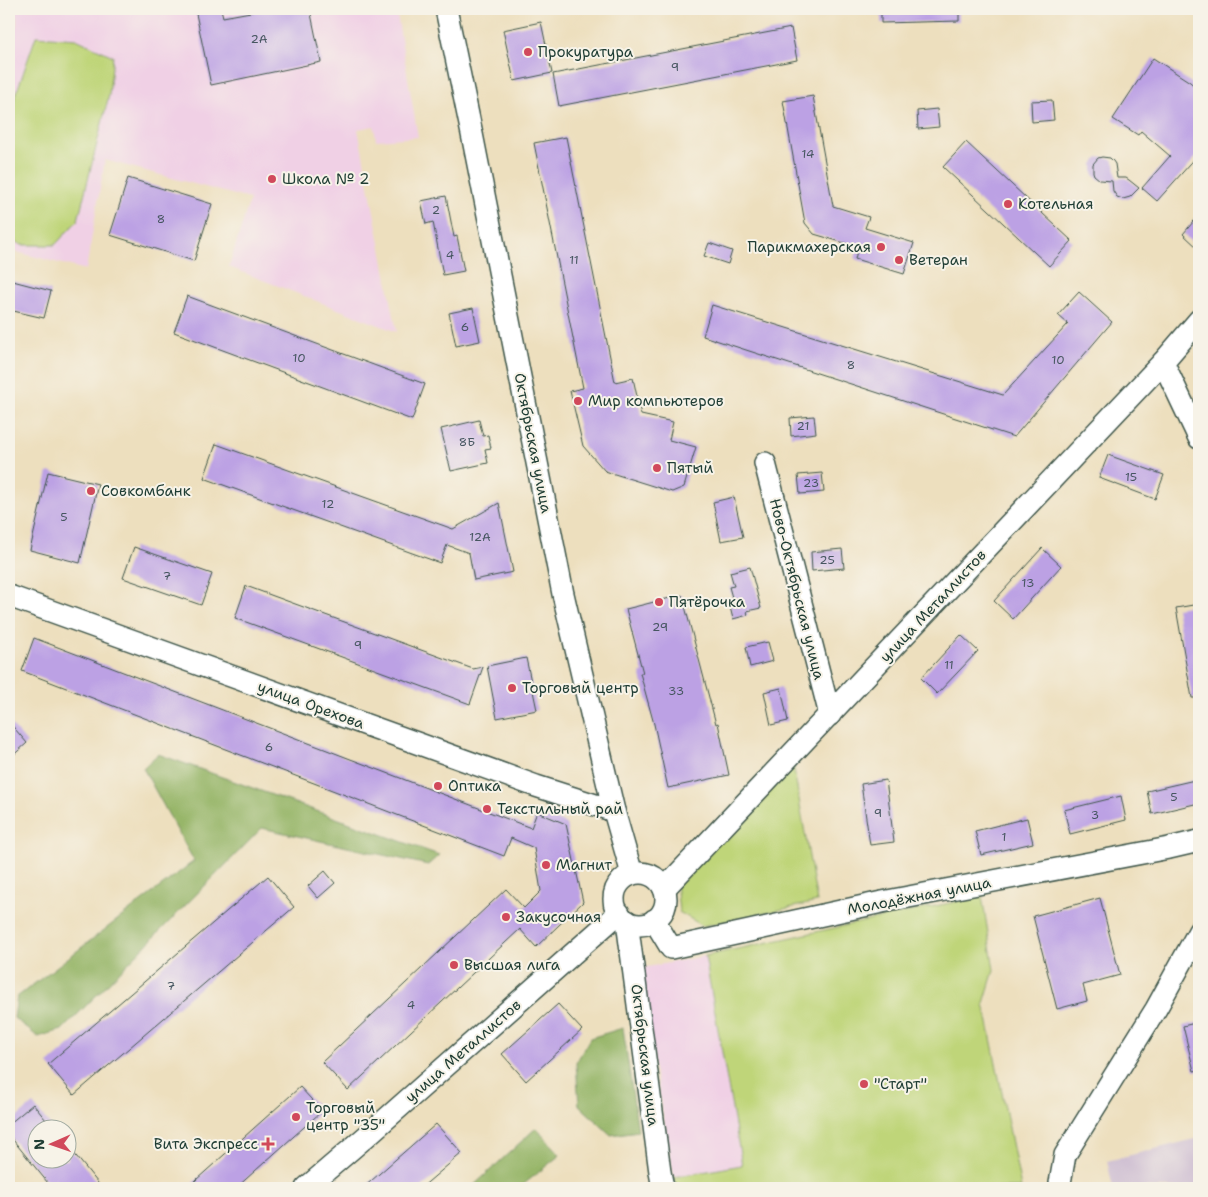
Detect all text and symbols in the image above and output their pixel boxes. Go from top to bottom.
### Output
house number: 2А [250,31,268,47]
place label: Прокуратура [538,42,634,62]
marker: Прокуратура [522,46,534,58]
house number: 9 [671,59,679,75]
house number: 14 [802,146,814,162]
place label: Школа № 2 [282,169,369,189]
marker: Школа № 2 [266,173,278,185]
place label: Котельная [1018,194,1093,214]
marker: Котельная [1002,198,1014,210]
house number: 2 [432,202,440,218]
house number: 8 [157,211,165,227]
place label: Парикмахерская [747,237,871,257]
marker: Парикмахерская [875,241,887,253]
house number: 4 [446,247,454,263]
place label: Ветеран [909,250,968,270]
house number: 11 [569,252,579,268]
marker: Ветеран [893,254,905,266]
house number: 6 [461,319,469,335]
house number: 10 [292,350,306,366]
house number: 10 [1051,352,1065,368]
house number: 8 [847,357,855,373]
street label: Октябрьская улица [510,371,557,516]
place label: Мир компьютеров [588,391,724,411]
marker: Мир компьютеров [572,395,584,407]
house number: 21 [797,418,809,434]
house number: 8Б [459,434,475,450]
place label: Пятый [667,458,713,478]
marker: Пятый [651,462,663,474]
house number: 15 [1125,469,1137,485]
house number: 23 [803,475,819,491]
place label: Совкомбанк [101,481,191,501]
marker: Совкомбанк [85,485,97,497]
house number: 12 [322,496,334,512]
street label: Ново-Октябрьская улица [765,496,829,682]
house number: 5 [60,509,68,525]
house number: 12А [469,529,491,545]
street label: улица Металлистов [875,545,991,667]
house number: 25 [819,552,835,568]
house number: 7 [163,568,171,584]
house number: 13 [1022,575,1034,591]
place label: Пятёрочка [669,592,746,612]
marker: Пятёрочка [653,596,665,608]
house number: 29 [652,619,668,635]
house number: 9 [354,637,362,653]
house number: 11 [944,657,954,673]
street label: улица Орехова [255,676,368,734]
place label: Торговый центр [522,678,639,698]
marker: Торговый центр [506,682,518,694]
house number: 33 [668,683,684,699]
house number: 6 [265,739,273,755]
place label: Оптика [448,776,502,796]
marker: Оптика [432,780,444,792]
house number: 5 [1170,789,1178,805]
place label: Текстильный рай [497,799,623,819]
marker: Текстильный рай [481,803,493,815]
house number: 9 [874,805,882,821]
house number: 3 [1091,807,1099,823]
house number: 1 [1001,829,1007,845]
place label: Магнит [556,855,612,875]
marker: Магнит [540,859,552,871]
street label: Молодёжная улица [845,872,993,920]
place label: Закусочная [516,907,601,927]
marker: Закусочная [500,911,512,923]
place label: Высшая лига [464,955,561,975]
marker: Высшая лига [448,959,460,971]
house number: 7 [167,978,175,994]
street label: Октябрьская улица [626,983,664,1128]
street label: улица Металлистов [401,995,525,1107]
house number: 4 [407,997,415,1013]
place label: "Старт" [874,1074,927,1094]
marker: "Старт" [858,1078,870,1090]
place label: Торговый центр "35" [306,1098,385,1135]
marker: Торговый центр "35" [290,1111,302,1123]
north arrow [28,1120,78,1170]
place label: Вита Экспресс [154,1134,258,1154]
marker: Вита Экспресс [262,1138,274,1150]
text: N [30,1139,48,1150]

